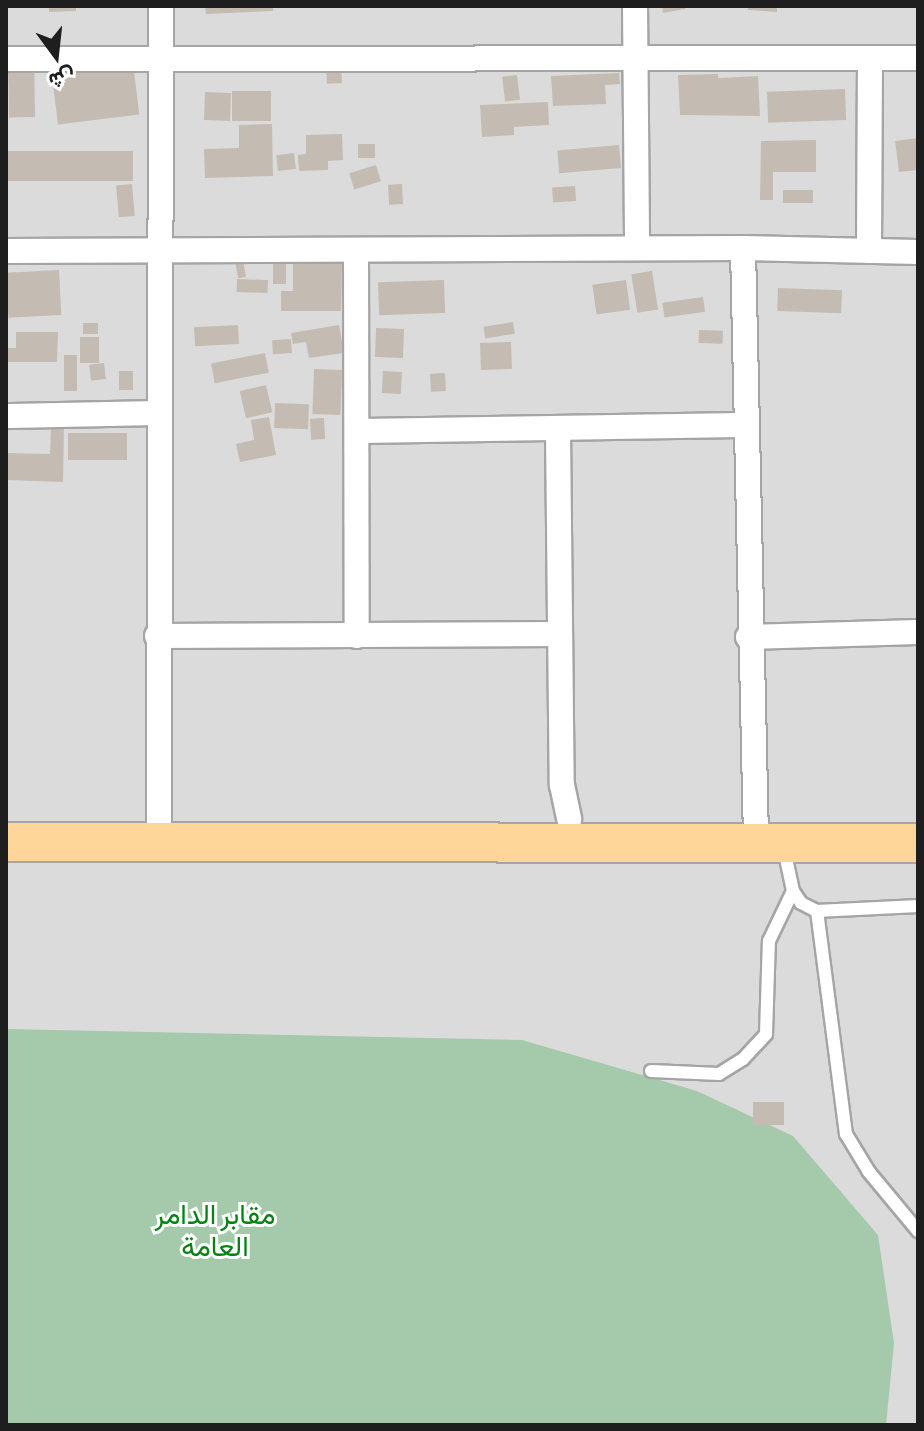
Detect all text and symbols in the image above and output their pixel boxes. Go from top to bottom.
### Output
north arrow [16,16,96,96]
text: ش [46,63,78,95]
park label: مقابر الدامر العامة [155,1197,275,1263]

